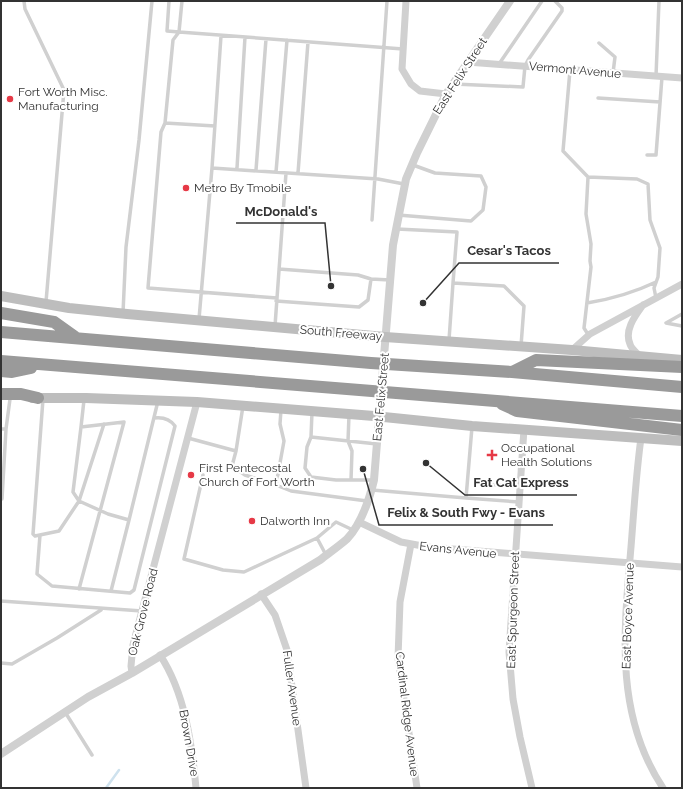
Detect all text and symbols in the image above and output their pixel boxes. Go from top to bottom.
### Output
street label: East Felix Street [430,35,490,117]
street label: Vermont Avenue [528,59,622,81]
place label: Fort Worth Misc. Manufacturing [18,85,108,113]
marker: Fort Worth Misc. Manufacturing [5,94,15,104]
place label: Metro By Tmobile [194,181,291,195]
marker: Metro By Tmobile [181,183,191,193]
callout: McDonald's [236,198,325,223]
text: McDonald's [245,204,318,219]
callout: Cesar's Tacos [459,238,559,263]
text: Cesar's Tacos [467,243,551,258]
street label: South Freeway [299,322,383,344]
street label: East Felix Street [370,352,392,442]
place label: Occupational Health Solutions [501,441,592,469]
marker: Occupational Health Solutions [486,449,498,461]
place label: First Pentecostal Church of Fort Worth [199,461,315,489]
marker: First Pentecostal Church of Fort Worth [186,470,196,480]
callout: Fat Cat Express [465,470,577,495]
text: Fat Cat Express [473,475,569,490]
callout: Felix & South Fwy - Evans [379,500,553,525]
text: Felix & South Fwy - Evans [387,505,545,520]
place label: Dalworth Inn [260,514,330,528]
marker: Dalworth Inn [247,516,257,526]
street label: Evans Avenue [419,539,497,561]
street label: East Spurgeon Street [504,551,522,669]
street label: East Boyce Avenue [619,563,637,669]
street label: Oak Grove Road [125,567,161,657]
street label: Fuller Avenue [280,649,304,727]
street label: Cardinal Ridge Avenue [392,651,422,777]
street label: Brown Drive [176,709,202,777]

